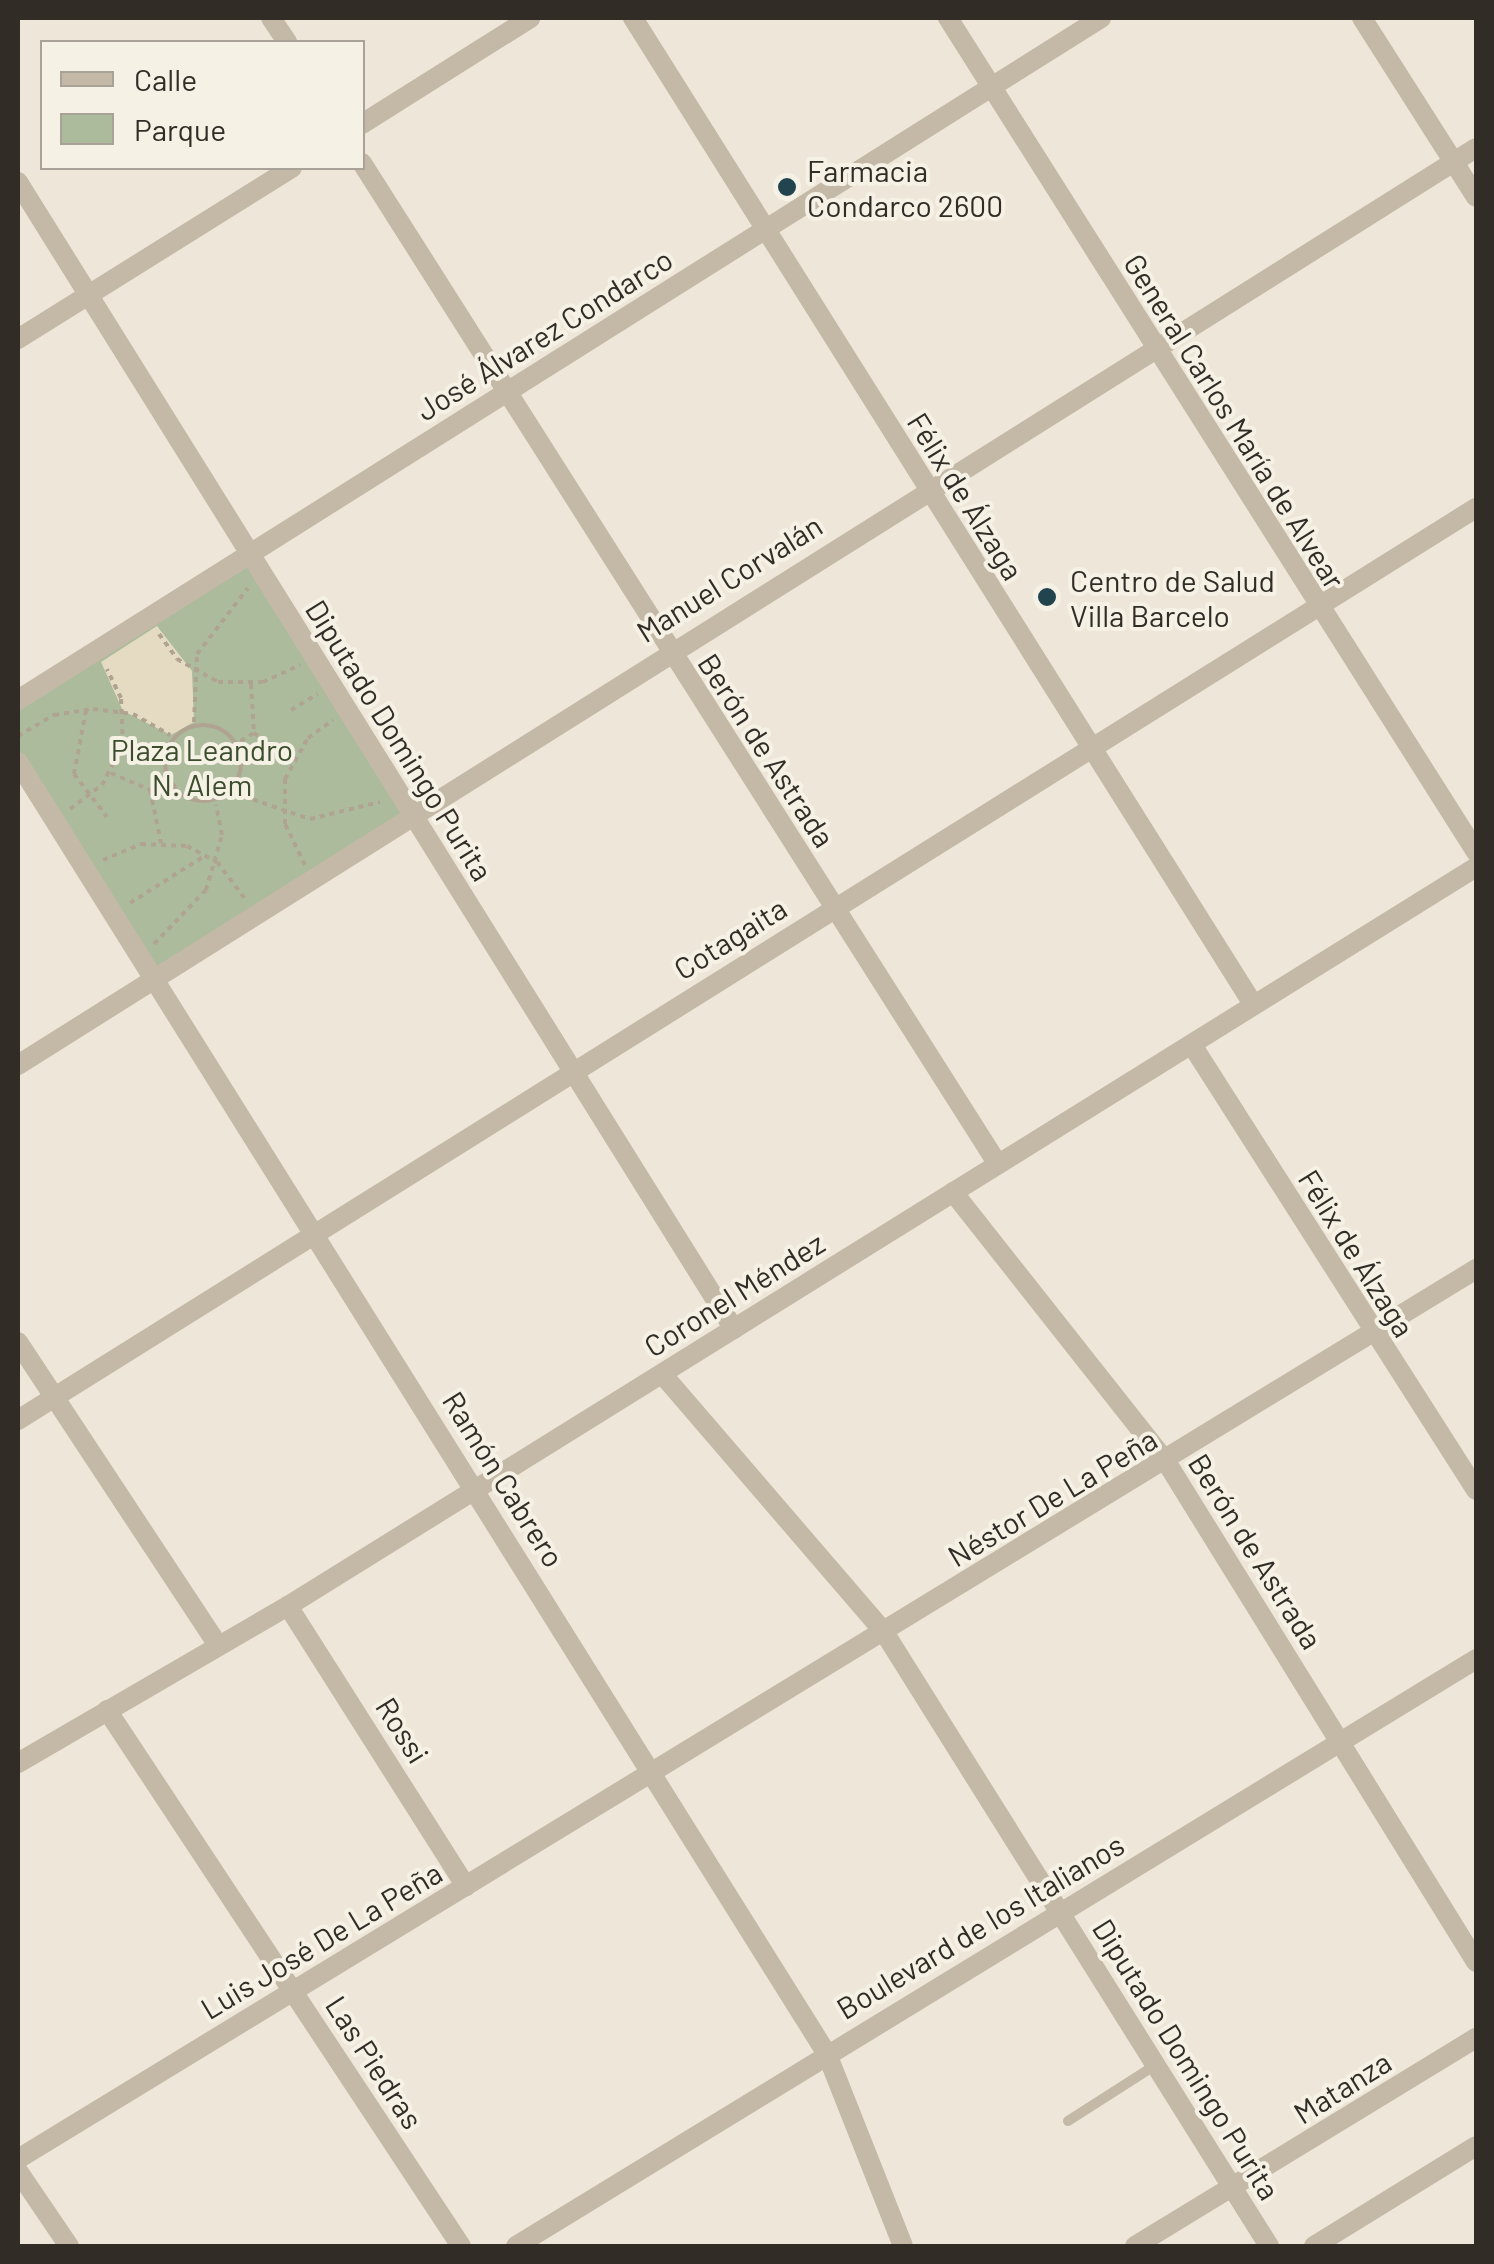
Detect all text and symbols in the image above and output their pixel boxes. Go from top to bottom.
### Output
legend [40,40,365,170]
text: Calle [134,61,197,97]
text: Parque [134,111,226,147]
place label: Farmacia Condarco 2600 [807,152,1003,222]
marker: Farmacia Condarco 2600 [776,176,798,198]
street label: José Álvarez Condarco [409,240,679,428]
street label: General Carlos María de Alvear [1117,247,1353,595]
street label: Félix de Álzaga [900,406,1032,586]
street label: Manuel Corvalán [630,507,828,649]
place label: Centro de Salud Villa Barcelo [1070,562,1275,632]
marker: Centro de Salud Villa Barcelo [1034,584,1060,610]
street label: Diputado Domingo Purita [299,593,501,887]
street label: Berón de Astrada [691,646,843,854]
park label: Plaza Leandro N. Alem [111,731,293,802]
street label: Cotagaita [667,889,793,987]
street label: Félix de Álzaga [1291,1163,1423,1343]
street label: Coronel Méndez [637,1224,831,1364]
street label: Ramón Cabrero [436,1385,572,1573]
street label: Néstor De La Peña [941,1420,1163,1574]
street label: Berón de Astrada [1181,1447,1331,1655]
street label: Rossi [369,1690,437,1770]
street label: Boulevard de los Italianos [830,1826,1130,2026]
street label: Luis José De La Peña [194,1854,448,2026]
street label: Diputado Domingo Purita [1086,1912,1288,2206]
street label: Las Piedras [319,1989,431,2135]
street label: Matanza [1287,2043,1397,2131]

